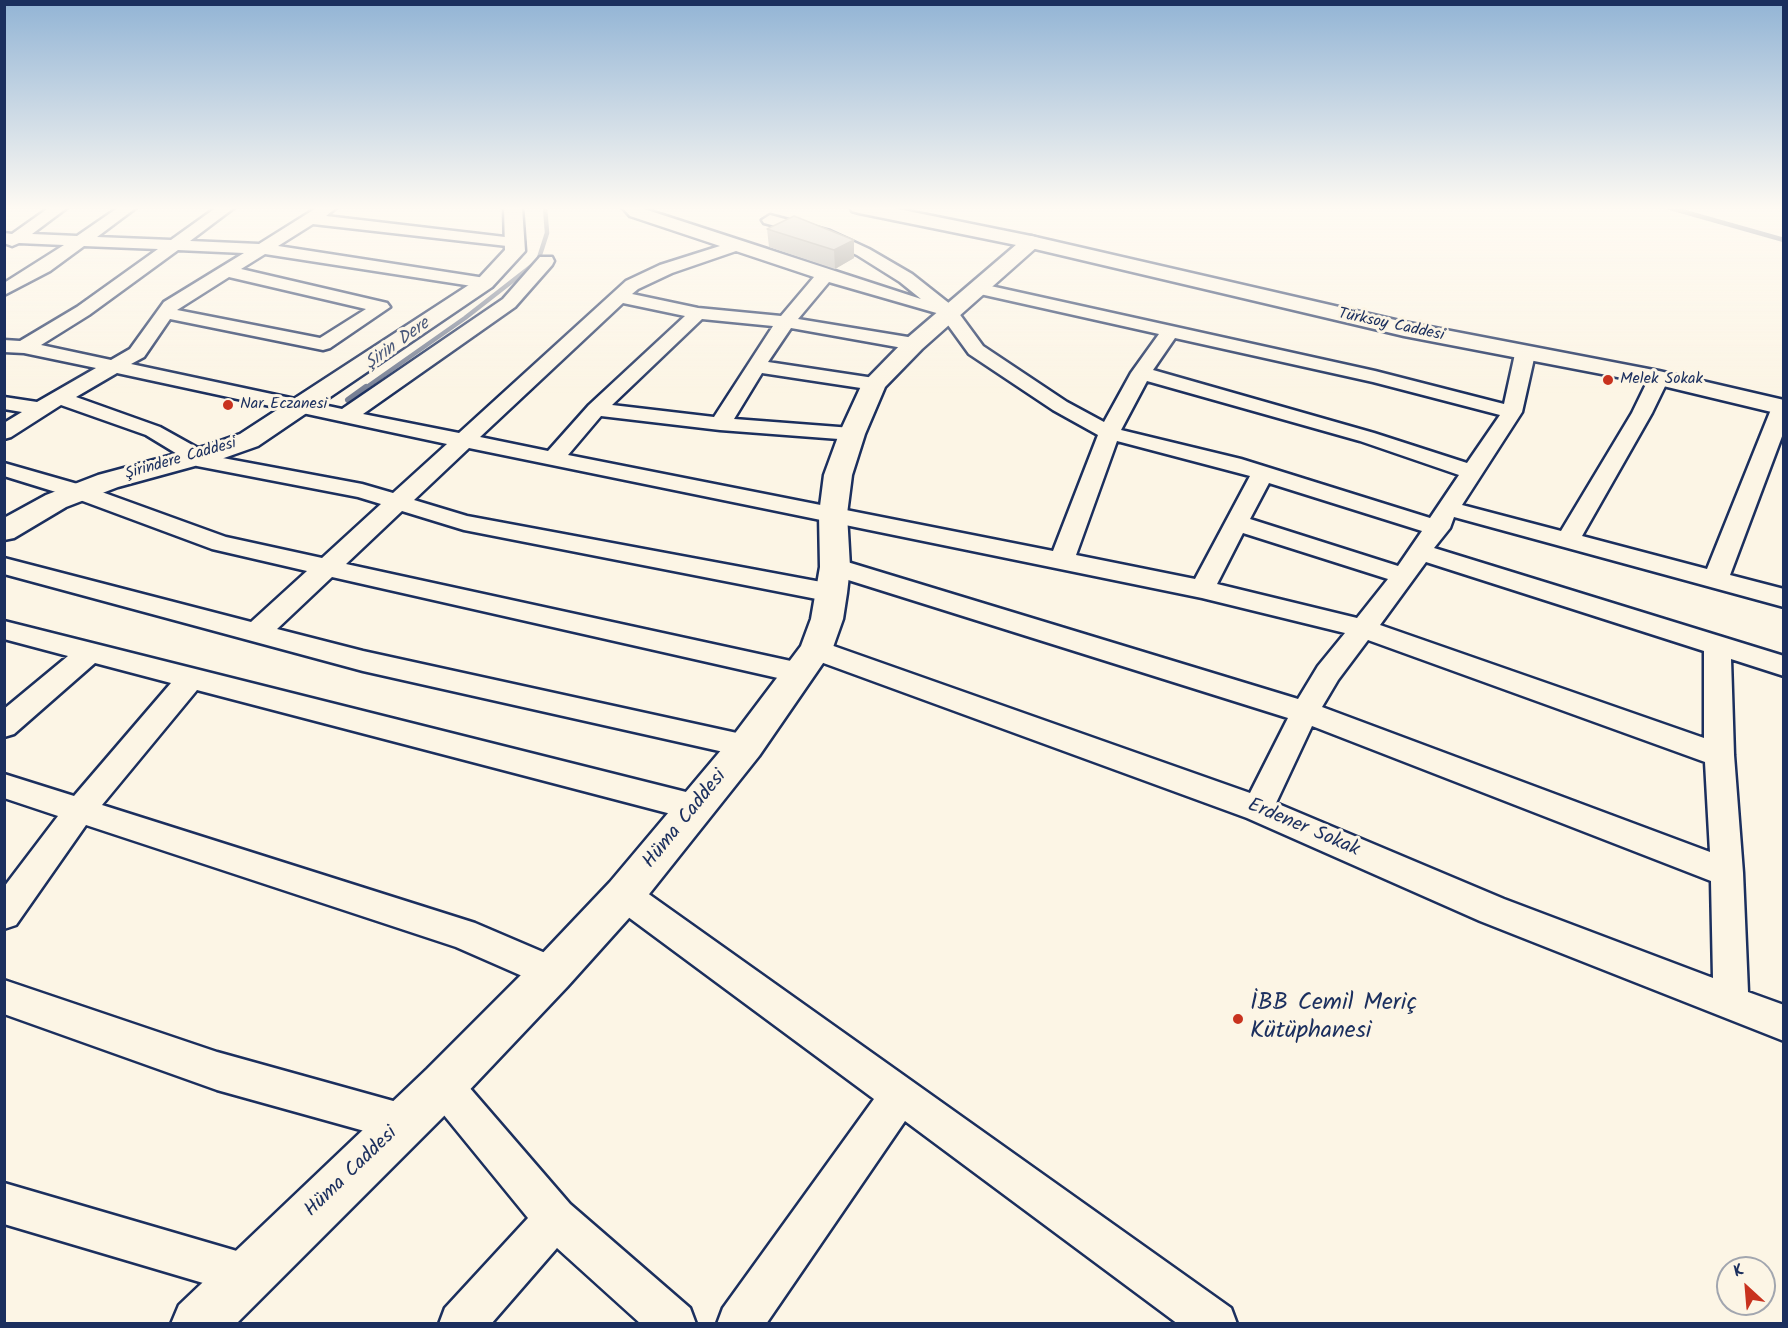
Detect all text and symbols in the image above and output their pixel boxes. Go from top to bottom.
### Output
street label: Türksoy Caddesi [1336,305,1446,347]
water label: Şirin Dere [361,314,435,376]
place label: Melek Sokak [1620,370,1703,390]
marker: Melek Sokak [1601,373,1615,387]
place label: Nar Eczanesi [240,395,327,415]
marker: Nar Eczanesi [221,398,235,412]
street label: Şirindere Caddesi [123,435,239,485]
street label: Hüma Caddesi [639,766,733,874]
street label: Erdener Sokak [1243,795,1363,863]
place label: İBB Cemil Meriç Kütüphanesi [1250,991,1417,1047]
marker: İBB Cemil Meriç Kütüphanesi [1231,1012,1245,1026]
street label: Hüma Caddesi [301,1123,403,1223]
north arrow [1716,1256,1776,1316]
text: K [1729,1258,1749,1285]

